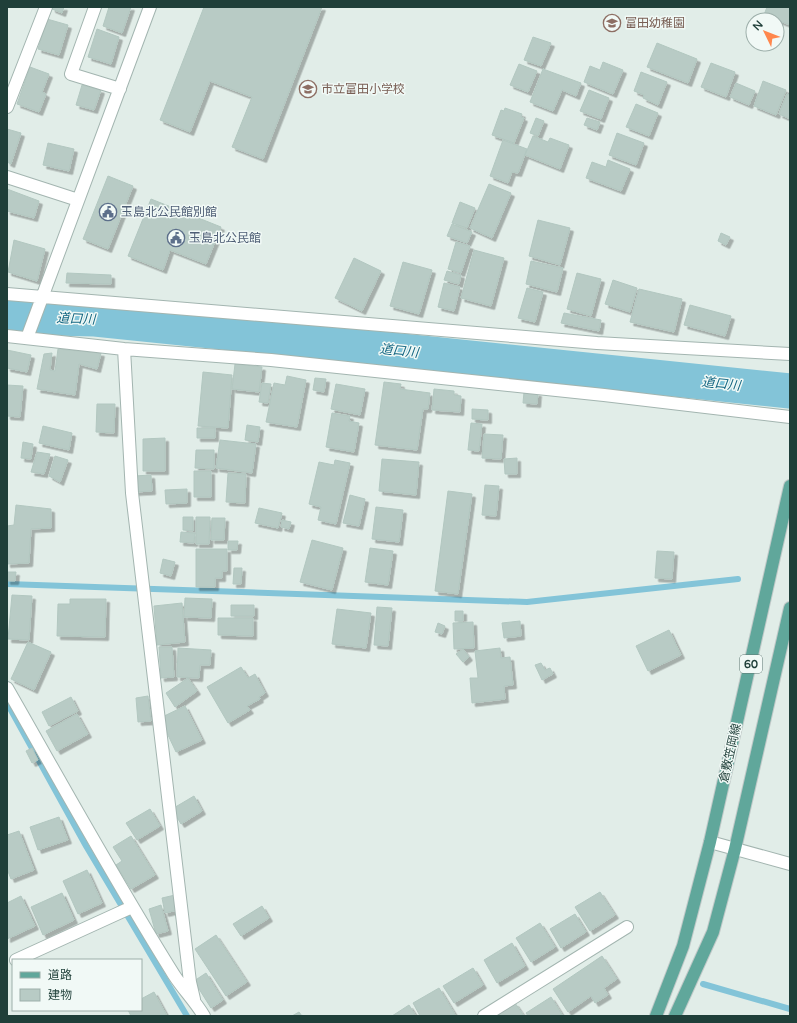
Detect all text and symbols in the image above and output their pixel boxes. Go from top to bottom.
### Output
north arrow [745,12,785,52]
school or university icon: 富田幼稚園 [602,13,622,33]
place label: 富田幼稚園 [625,16,685,30]
text: N [750,18,766,33]
school or university icon: 市立富田小学校 [298,79,318,99]
place label: 市立富田小学校 [321,82,405,96]
public building icon: 玉島北公民館別館 [98,202,118,222]
place label: 玉島北公民館別館 [121,205,217,219]
public building icon: 玉島北公民館 [166,228,186,248]
place label: 玉島北公民館 [189,231,261,245]
water label: 道口川 [56,310,98,328]
water label: 道口川 [379,341,421,361]
water label: 道口川 [701,374,743,394]
road number: 60 [740,655,762,673]
street label: 倉敷笠岡線 [716,722,744,784]
legend [12,959,142,1011]
text: 道路 [48,968,72,982]
text: 建物 [48,988,72,1002]

